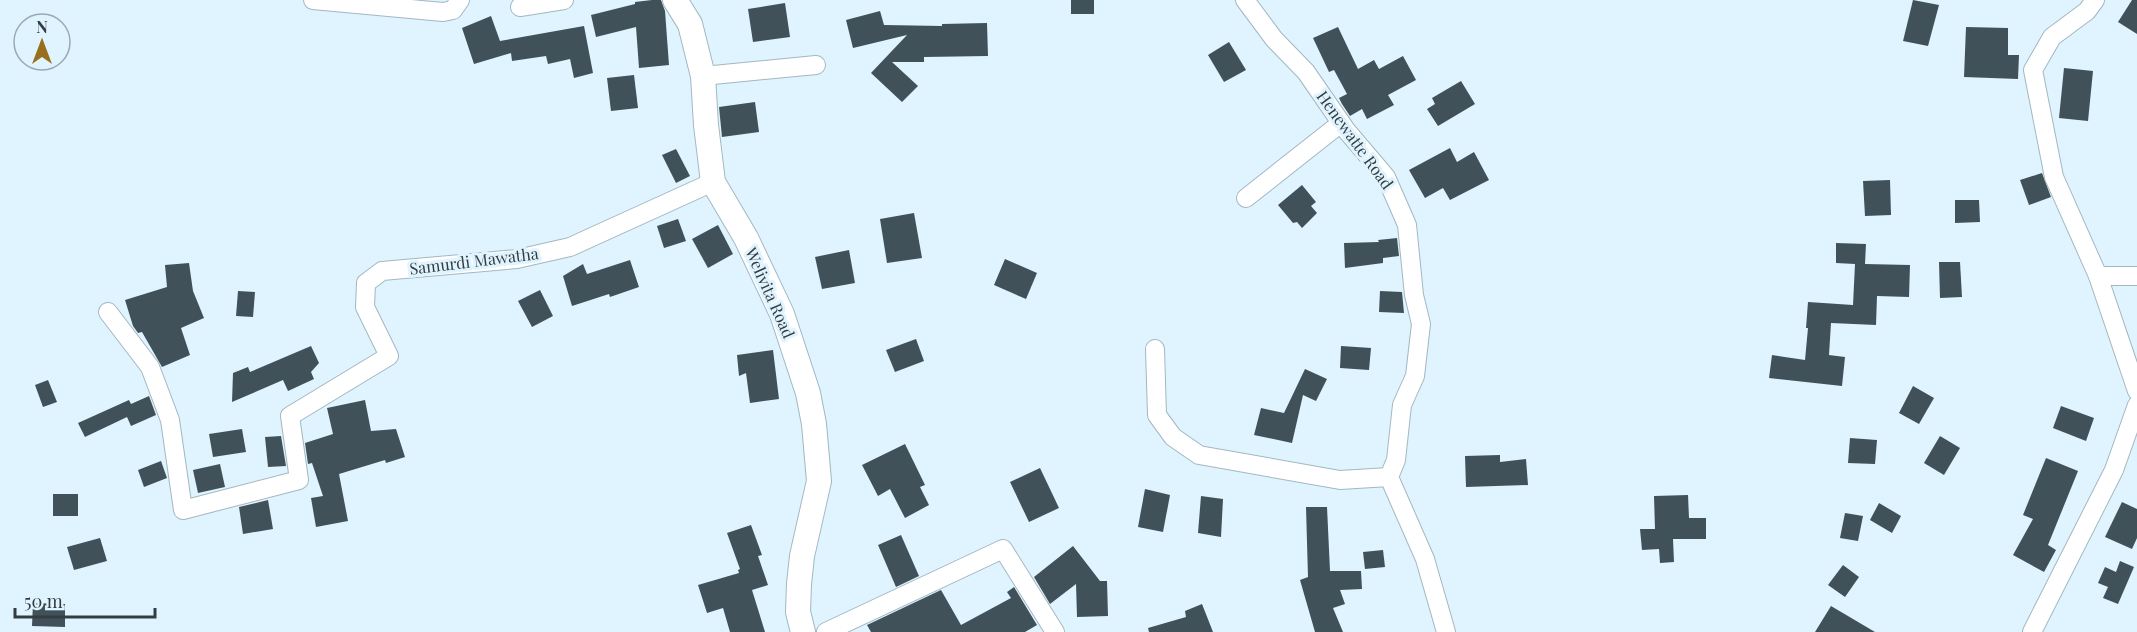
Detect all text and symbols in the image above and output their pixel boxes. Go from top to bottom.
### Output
north arrow [12,12,72,72]
text: N [36,16,48,37]
street label: Henewatte Road [1313,86,1398,193]
street label: Samurdi Mawatha [408,242,540,279]
street label: Welivita Road [741,243,800,341]
scale bar [15,581,154,619]
text: 50 m [24,589,63,613]

